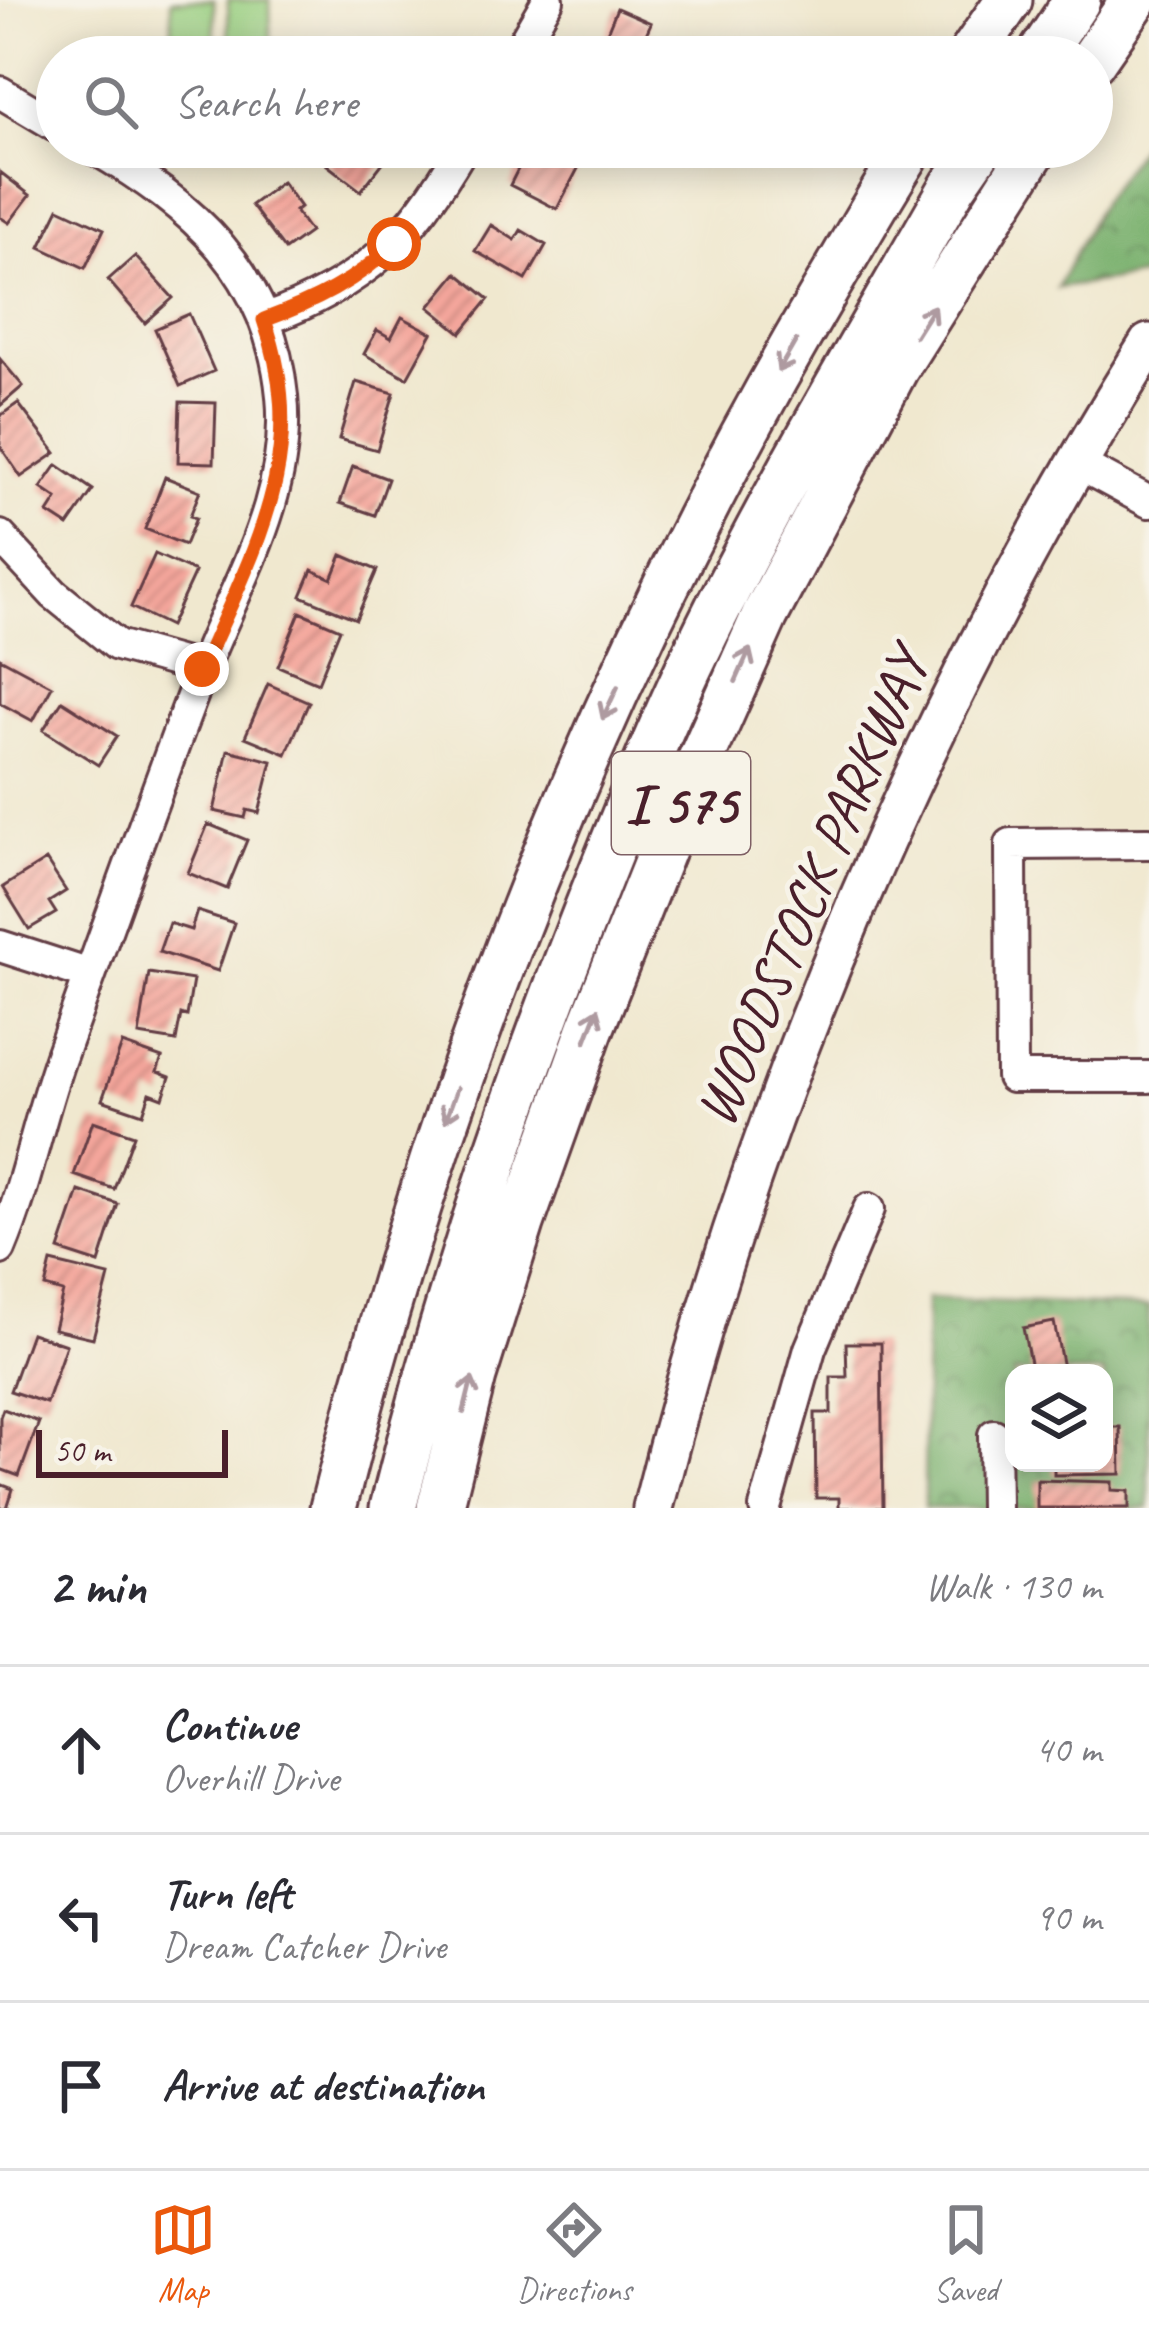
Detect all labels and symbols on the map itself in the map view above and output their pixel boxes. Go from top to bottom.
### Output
route start [367,217,421,271]
one-way arrow [913,305,937,339]
one-way arrow [774,337,798,372]
street label: WOODSTOCK PARKWAY [676,630,949,1137]
route end [175,642,229,696]
one-way arrow [733,648,755,684]
one-way arrow [598,684,620,720]
road number: I 575 [612,752,750,854]
one-way arrow [583,1007,604,1044]
one-way arrow [439,1085,461,1122]
one-way arrow [459,1376,481,1414]
scale bar [36,1424,228,1477]

